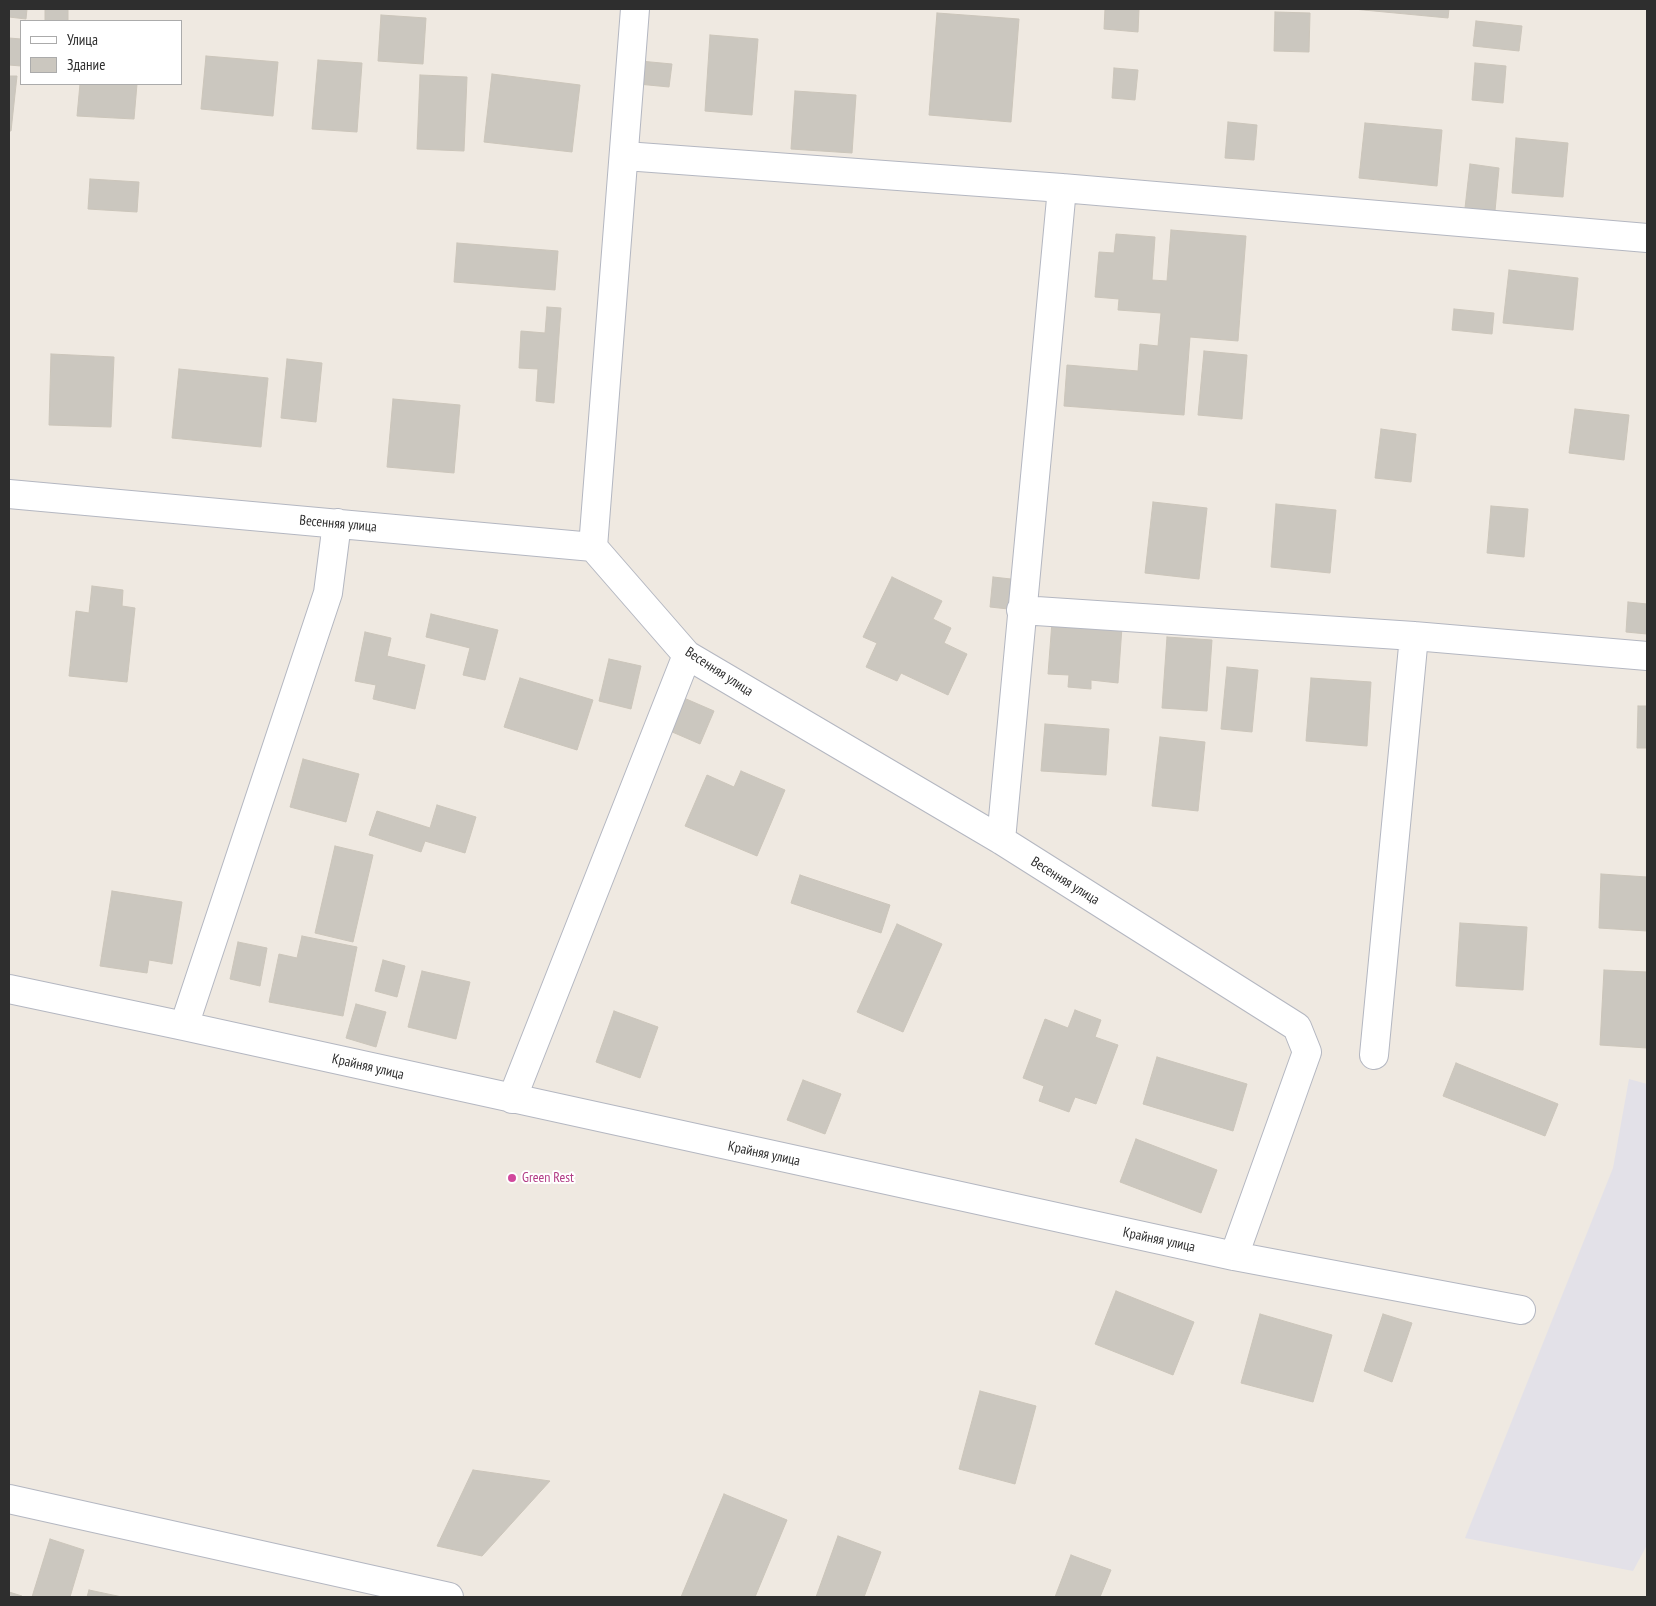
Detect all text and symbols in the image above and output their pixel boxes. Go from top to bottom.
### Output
legend [20,20,182,85]
text: Улица [67,30,98,49]
text: Здание [67,55,105,74]
street label: Весенняя улица [299,512,377,536]
street label: Весенняя улица [682,644,756,700]
street label: Весенняя улица [1028,853,1102,909]
street label: Крайняя улица [330,1051,406,1083]
street label: Крайняя улица [726,1138,802,1170]
place label: Green Rest [522,1170,574,1186]
marker: Green Rest [506,1172,518,1184]
street label: Крайняя улица [1121,1224,1197,1256]

